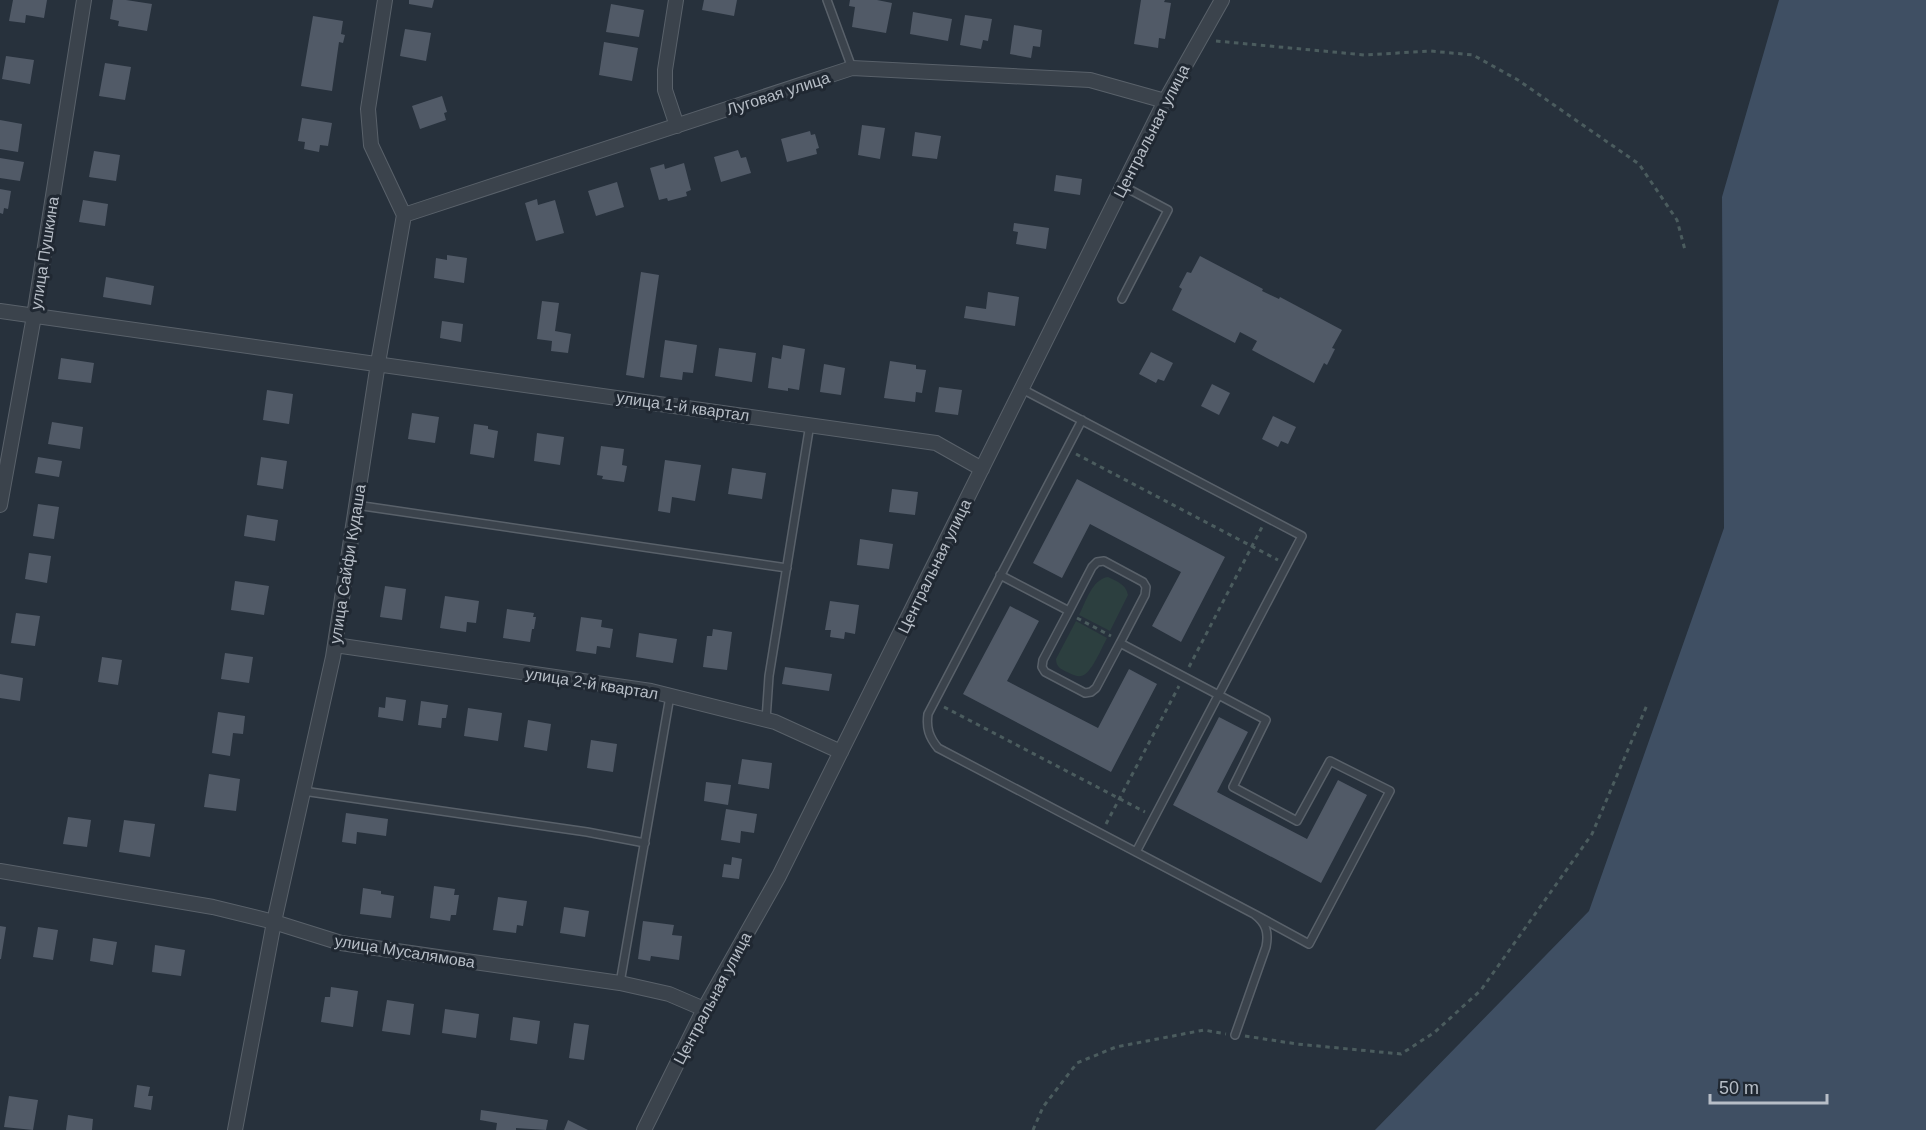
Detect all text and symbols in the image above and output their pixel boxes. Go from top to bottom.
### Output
street label: Центральная улица [1110,62,1192,201]
street label: Луговая улица [724,69,832,118]
street label: улица Пушкина [27,195,62,311]
street label: улица 1-й квартал [615,389,751,424]
street label: улица Сайфи Кудаша [326,483,369,645]
street label: Центральная улица [895,496,974,636]
street label: улица 2-й квартал [524,665,660,702]
street label: Центральная улица [670,929,755,1067]
street label: улица Мусалямова [334,932,476,971]
scale bar [1710,1067,1827,1105]
text: 50 m [1719,1078,1759,1098]

